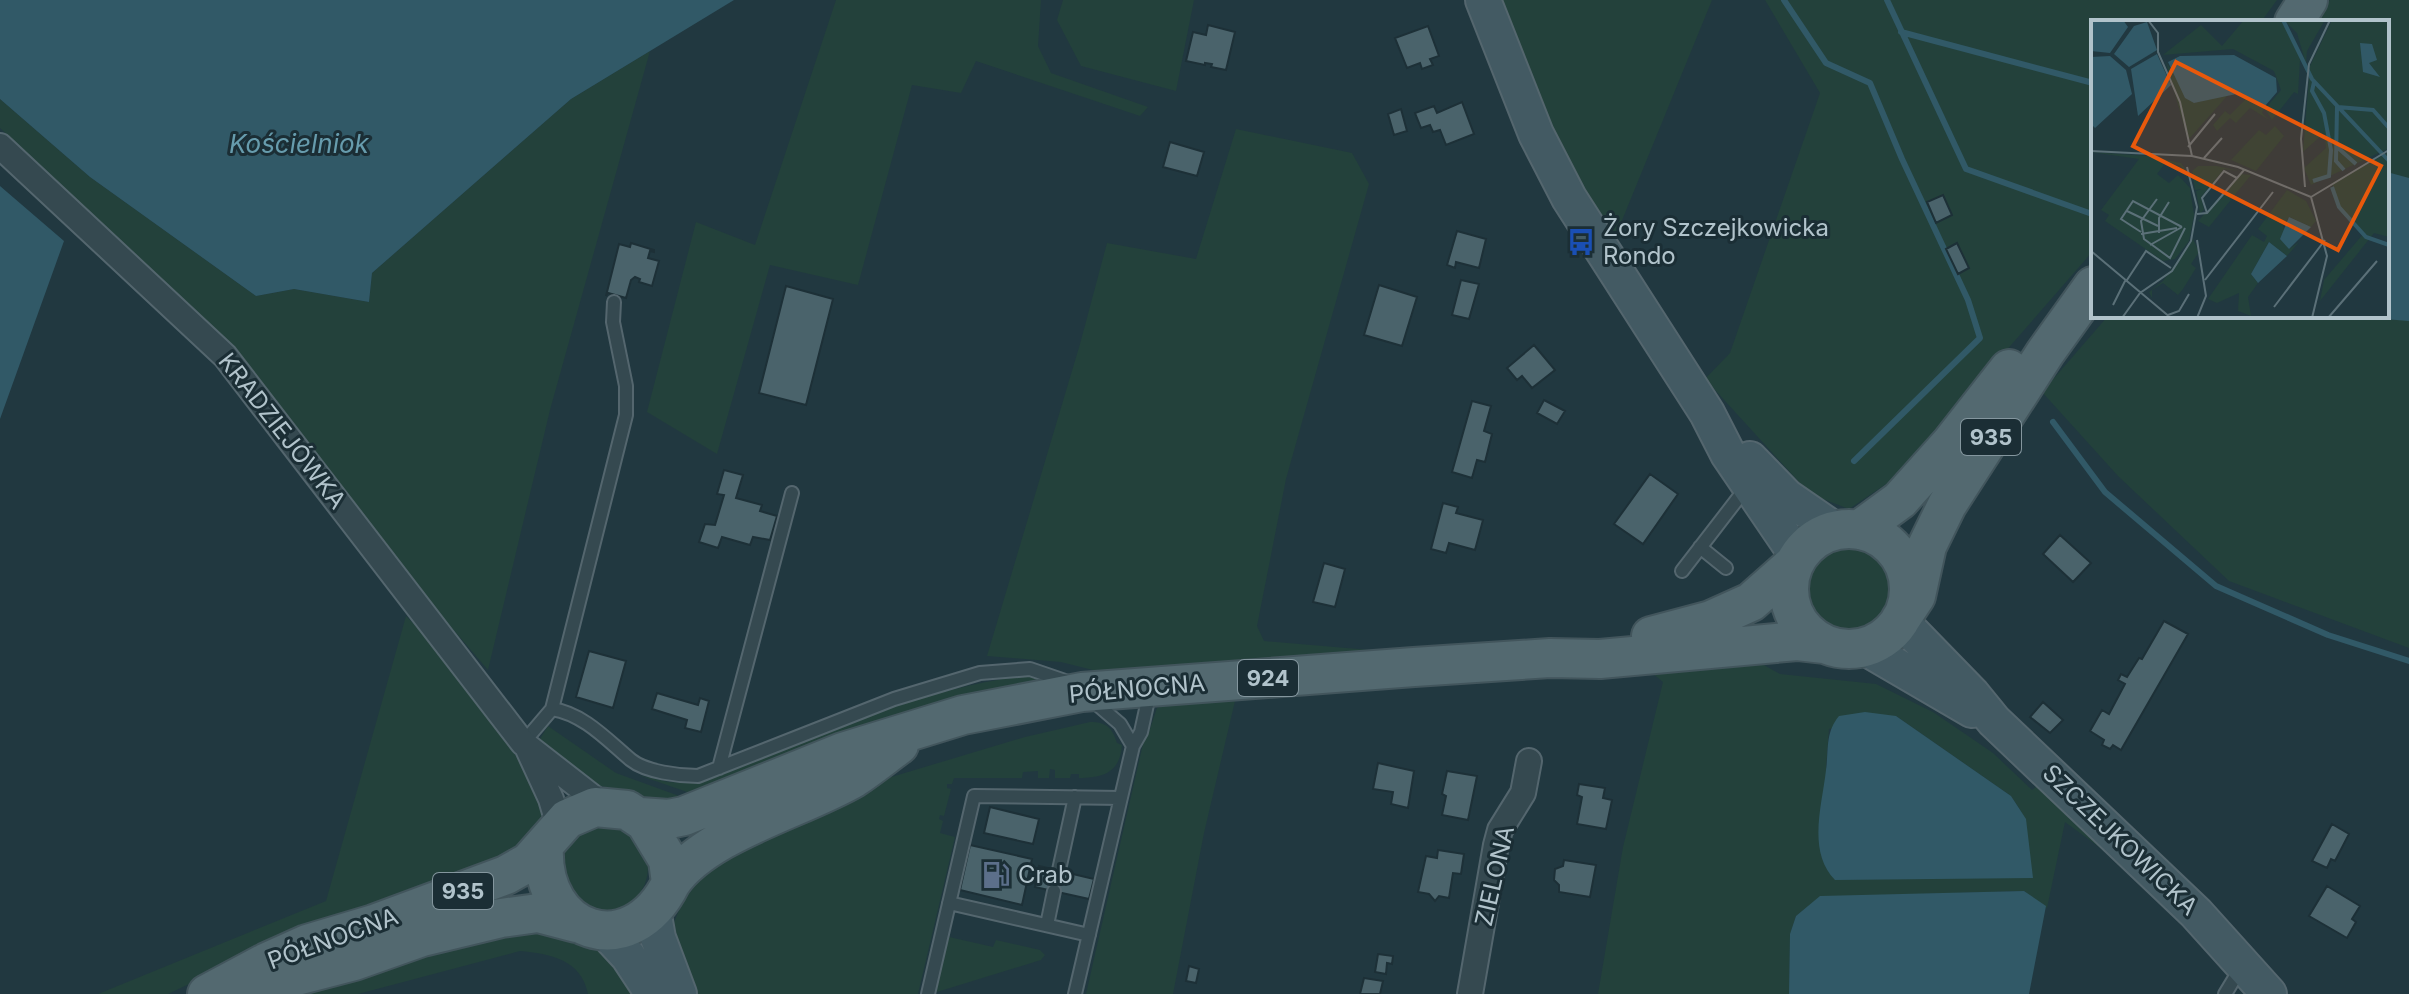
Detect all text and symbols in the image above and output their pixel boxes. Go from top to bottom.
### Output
inset map [2091,20,2389,318]
water label: Kościelniok [229,128,370,159]
place label: Żory Szczejkowicka Rondo [1603,213,1829,270]
bus stop icon: Żory Szczejkowicka Rondo [1566,227,1596,257]
street label: KRADZIEJÓWKA [213,347,352,514]
road number: 935 [1961,419,2021,455]
road number: 924 [1238,660,1298,696]
street label: PÓŁNOCNA [1068,668,1206,709]
street label: SZCZEJKOWICKA [2037,758,2204,921]
street label: ZIELONA [1469,823,1520,929]
fuel station icon: Crab [981,860,1011,890]
place label: Crab [1018,860,1073,889]
road number: 935 [433,873,493,909]
street label: PÓŁNOCNA [264,902,402,976]

